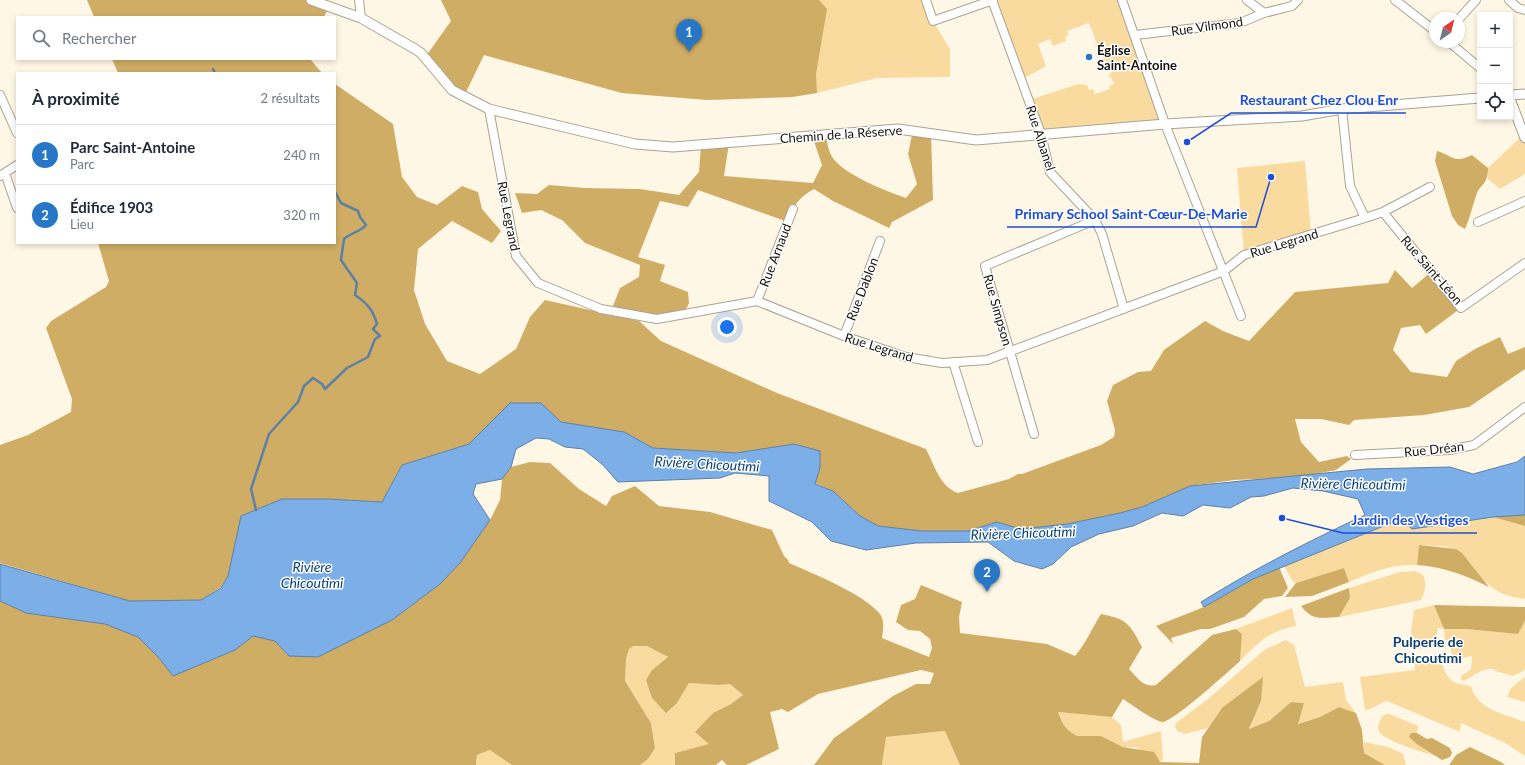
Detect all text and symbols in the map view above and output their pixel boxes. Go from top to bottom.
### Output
north arrow [1429,12,1465,48]
map controls [1477,12,1513,120]
button: + [1477,12,1513,48]
street label: Rue Vilmond [1170,13,1244,39]
search box [16,16,336,60]
pin: 1 [676,19,702,52]
icon: search [30,27,52,49]
text: Rechercher [62,29,136,47]
place label: Église Saint-Antoine [1097,42,1177,73]
button: − [1477,48,1513,84]
marker: Église Saint-Antoine [1084,52,1094,62]
button: locate [1477,84,1513,120]
callout: Restaurant Chez Clou Enr [1231,87,1406,113]
text: À proximité [32,88,120,109]
text: 2 résultats [261,90,320,106]
text: Restaurant Chez Clou Enr [1240,91,1399,108]
street label: Rue Albanel [1023,103,1059,173]
street label: Chemin de la Réserve [779,122,903,146]
text: Parc Saint-Antoine [70,138,195,156]
text: 1 [41,147,49,163]
text: 240 m [283,147,320,163]
text: Parc [70,156,95,172]
street label: Rue Legrand [494,180,524,252]
text: Édifice 1903 [70,198,153,216]
callout: Primary School Saint-Cœur-De-Marie [1007,201,1256,227]
text: Primary School Saint-Cœur-De-Marie [1015,205,1248,222]
text: 2 [41,207,49,223]
text: 320 m [283,207,320,223]
text: Lieu [70,216,94,232]
street label: Rue Arnaud [756,221,794,289]
street label: Rue Legrand [1248,225,1320,261]
street label: Rue Saint-Léon [1398,232,1466,308]
street label: Rue Dablon [843,255,881,323]
street label: Rue Simpson [980,272,1016,348]
your location [717,317,737,337]
street label: Rue Legrand [843,329,915,365]
street label: Rue Dréan [1403,438,1465,460]
water label: Rivière Chicoutimi [654,452,761,475]
water label: Rivière Chicoutimi [1300,474,1406,493]
callout: Jardin des Vestiges [1343,507,1477,533]
text: Jardin des Vestiges [1351,511,1469,528]
water label: Rivière Chicoutimi [970,522,1076,543]
water label: Rivière Chicoutimi [281,558,344,591]
pin: 2 [974,559,1000,592]
district label: Pulperie de Chicoutimi [1393,633,1464,666]

